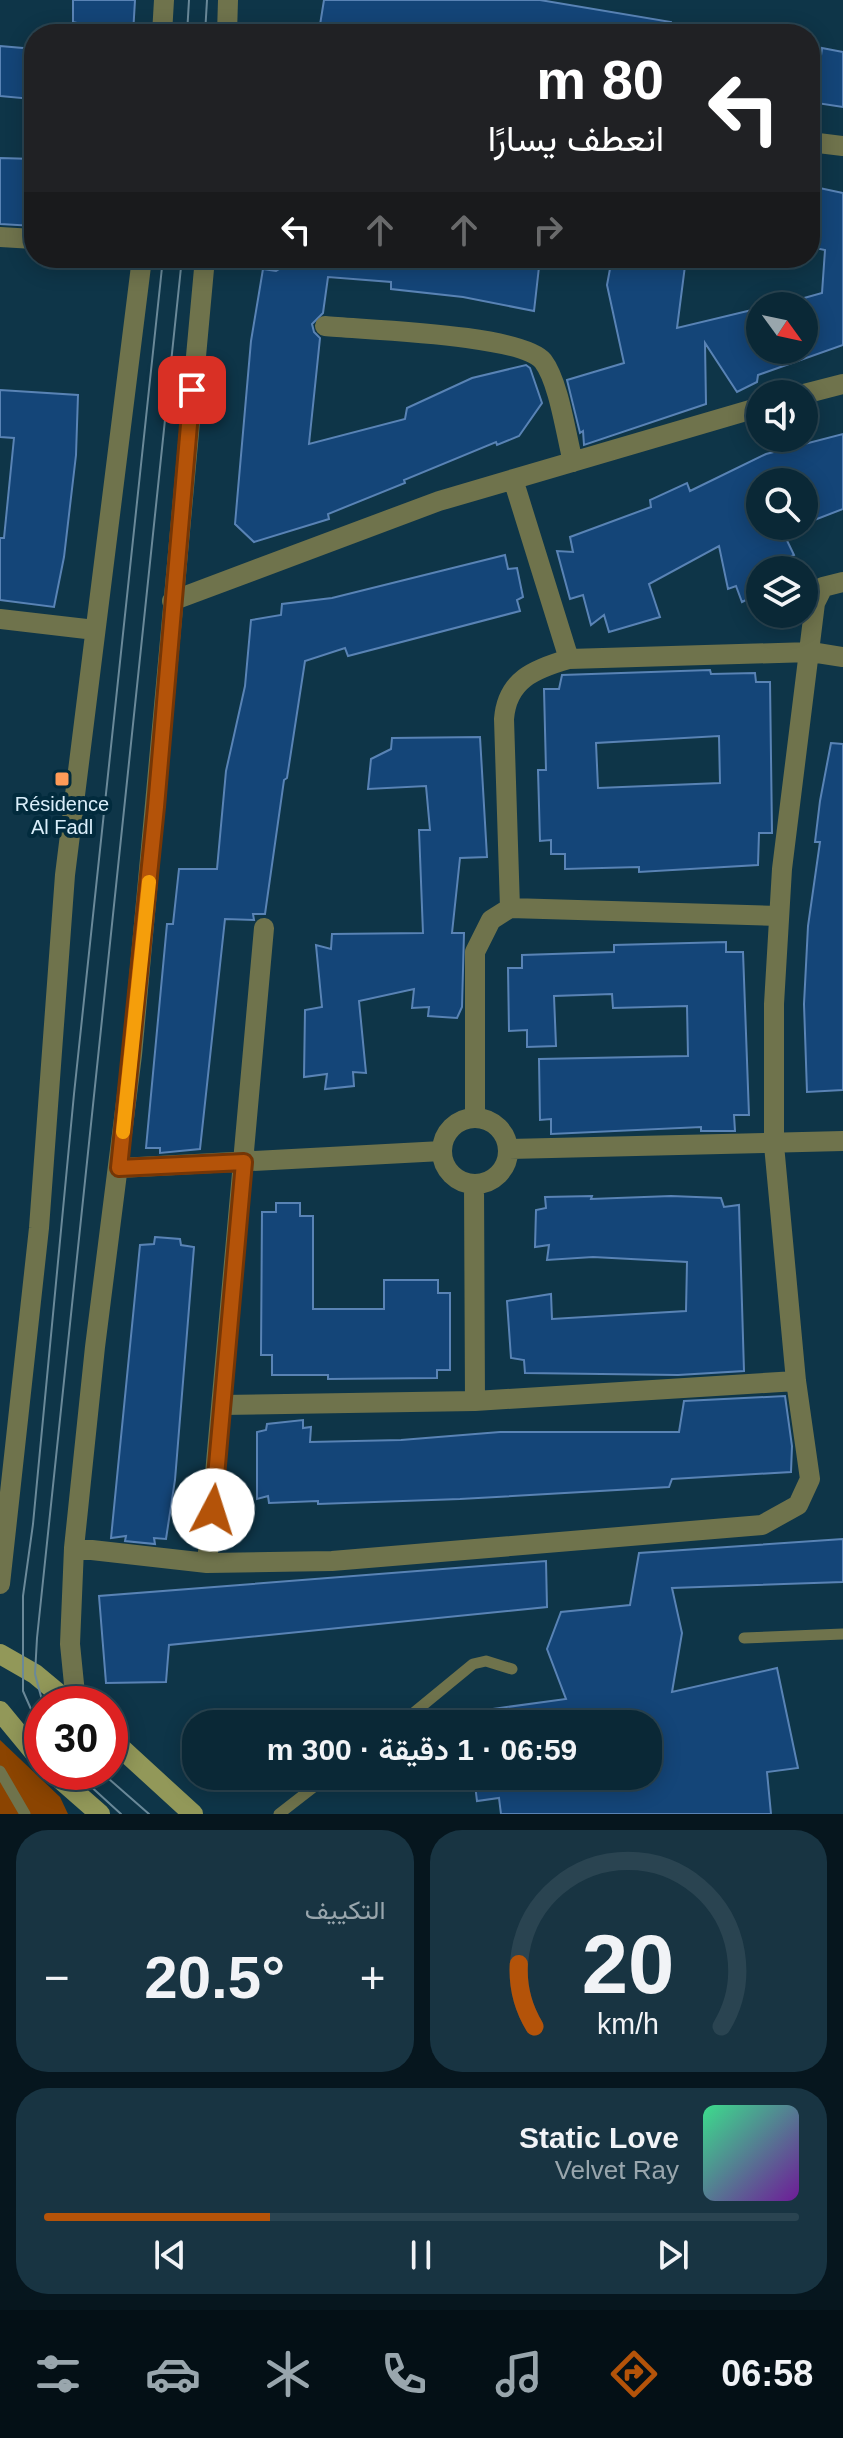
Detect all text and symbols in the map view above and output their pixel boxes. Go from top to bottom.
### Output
text: 80 m [536,48,664,111]
icon: left [692,56,796,160]
text: انعطف يسارًا [488,118,664,159]
icon: left [274,208,318,252]
icon: ahead [358,208,402,252]
icon: ahead [442,208,486,252]
icon: right [526,208,570,252]
north arrow [746,292,818,364]
map controls [746,292,818,628]
pin [158,356,226,424]
icon: arrive [170,368,214,412]
button: sound [746,380,818,452]
button: search [746,468,818,540]
button: layers [746,556,818,628]
marker: Résidence Al Fadl [53,770,71,788]
place label: Résidence Al Fadl [15,793,109,838]
position arrow [171,1468,255,1552]
speed limit sign: 30 [24,1686,128,1790]
text: 06:59 · 1 دقيقة · 300 m [267,1733,577,1766]
text: التكييف [305,1895,386,1925]
text: 20 [582,1918,675,2011]
text: 20.5° [144,1944,285,2011]
text: − [44,1953,70,2002]
text: + [360,1953,386,2002]
text: km/h [597,2008,659,2040]
text: Static Love [519,2121,679,2154]
text: Velvet Ray [555,2155,679,2185]
icon: previous [148,2233,192,2277]
icon: pause [399,2233,443,2277]
icon: next [651,2233,695,2277]
icon: filters [30,2346,86,2402]
icon: car [145,2346,201,2402]
icon: climate [260,2346,316,2402]
icon: phone [376,2346,432,2402]
icon: music [491,2346,547,2402]
icon: directions [606,2346,662,2402]
text: 06:58 [721,2353,813,2394]

